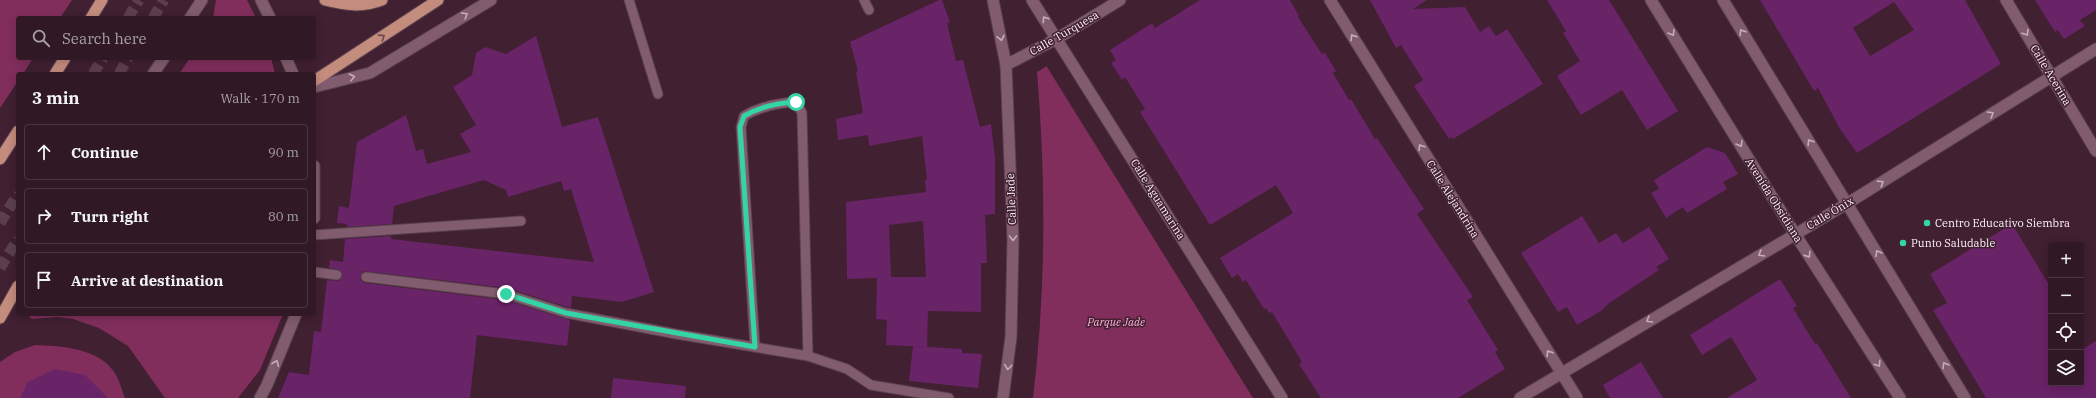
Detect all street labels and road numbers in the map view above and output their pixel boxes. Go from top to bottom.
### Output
street label: Calle Turquesa [1027,8,1101,58]
street label: Calle Acerina [2027,42,2075,108]
street label: Avenida Obsidiana [1742,155,1806,245]
street label: Calle Aguamarina [1128,156,1188,242]
street label: Calle Alejandrina [1423,157,1483,241]
street label: Calle Jade [1003,173,1019,225]
street label: Calle Ónix [1804,193,1856,233]

